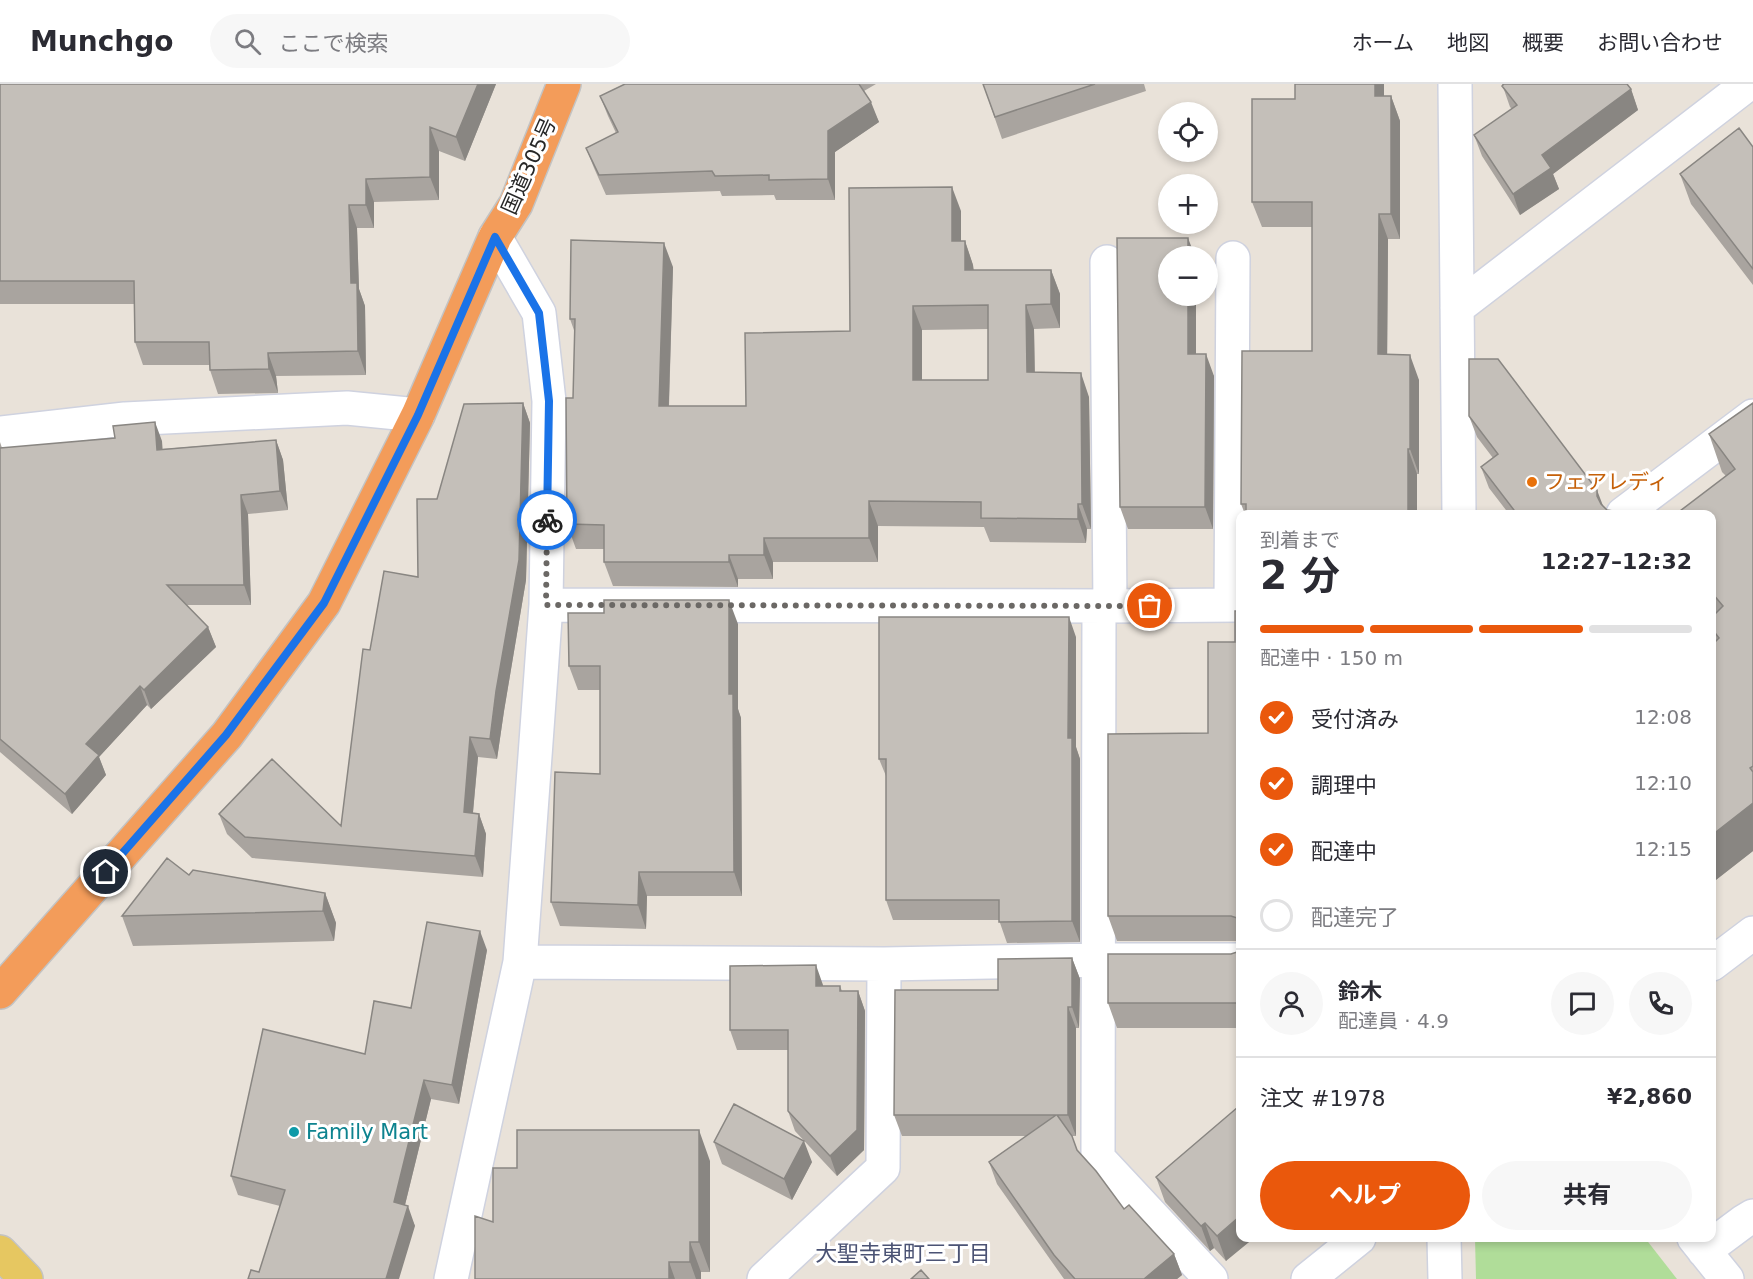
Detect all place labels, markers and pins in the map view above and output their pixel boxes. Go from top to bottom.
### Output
place label: フェアレディ [1544,470,1669,494]
marker: フェアレディ [1525,475,1539,489]
pin [1124,580,1175,631]
pin [80,846,131,897]
place label: Family Mart [306,1120,428,1144]
marker: Family Mart [287,1125,301,1139]

